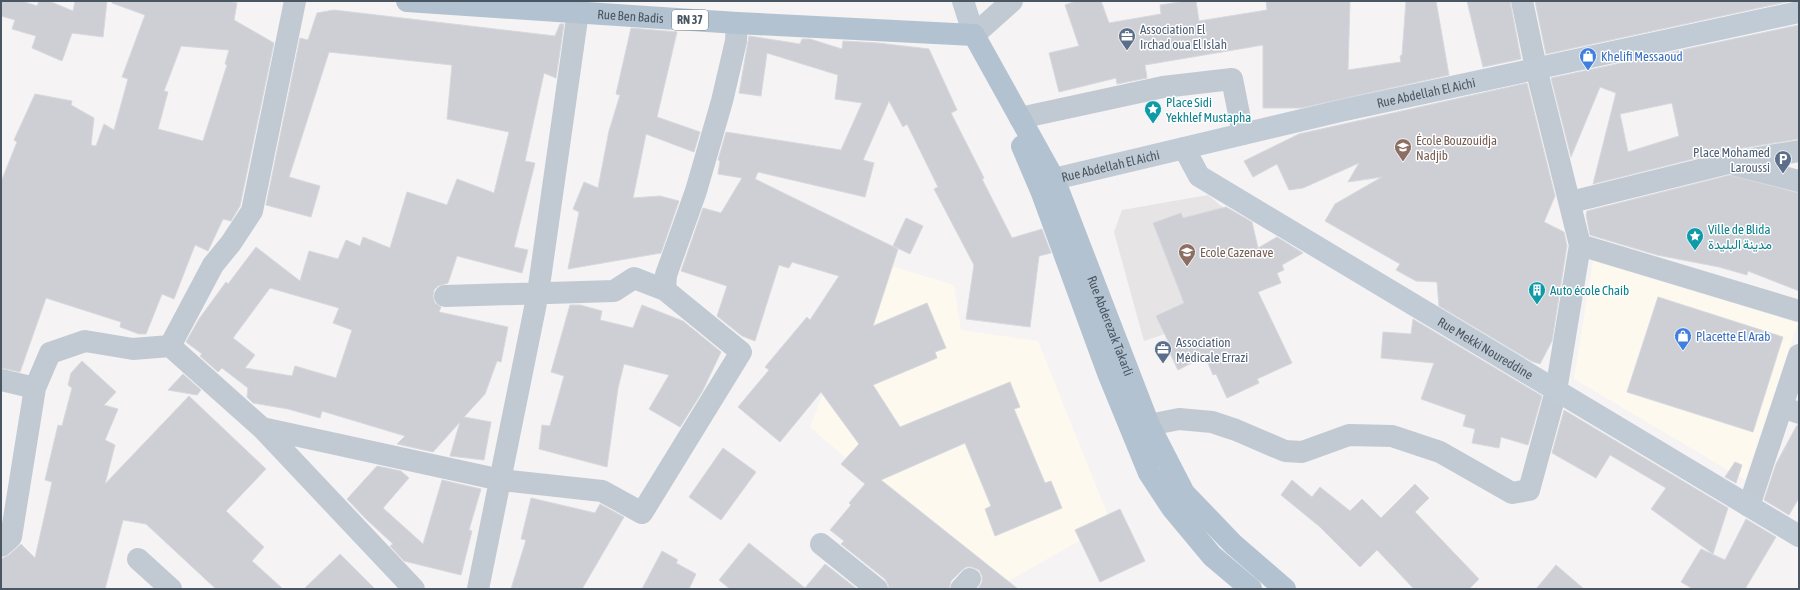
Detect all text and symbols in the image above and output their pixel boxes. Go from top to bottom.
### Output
street label: Rue Ben Badis [597,7,665,26]
road number: RN 37 [672,10,708,30]
place label: Association El Irchad oua El Islah [1140,22,1227,52]
office icon: Association El Irchad oua El Islah [1117,26,1137,51]
shop icon: Khelifi Messaoud [1578,46,1598,71]
place label: Khelifi Messaoud [1601,49,1683,64]
street label: Rue Abdellah El Aichi [1375,75,1477,111]
place label: Place Sidi Yekhlef Mustapha [1166,95,1251,125]
place icon: Place Sidi Yekhlef Mustapha [1143,99,1163,124]
place label: École Bouzouidja Nadjib [1416,133,1497,163]
school or university icon: École Bouzouidja Nadjib [1393,137,1413,162]
place label: Place Mohamed Laroussi [1693,145,1770,175]
street label: Rue Abdellah El Aichi [1060,147,1161,185]
parking icon: Place Mohamed Laroussi [1773,149,1793,174]
place label: Ville de Blida مدينة البليدة [1708,222,1772,252]
place icon: Ville de Blida مدينة البليدة [1685,226,1705,251]
school or university icon: Ecole Cazenave [1177,242,1197,267]
place label: Ecole Cazenave [1200,245,1273,260]
street label: Rue Abderezak Takarli [1084,274,1136,378]
building icon: Auto école Chaib [1527,280,1547,305]
place label: Auto école Chaib [1550,283,1629,298]
street label: Rue Mekki Noureddine [1435,314,1536,383]
shop icon: Placette El Arab [1673,326,1693,351]
place label: Placette El Arab [1696,329,1771,344]
place label: Association Médicale Errazi [1176,335,1248,365]
office icon: Association Médicale Errazi [1153,339,1173,364]

